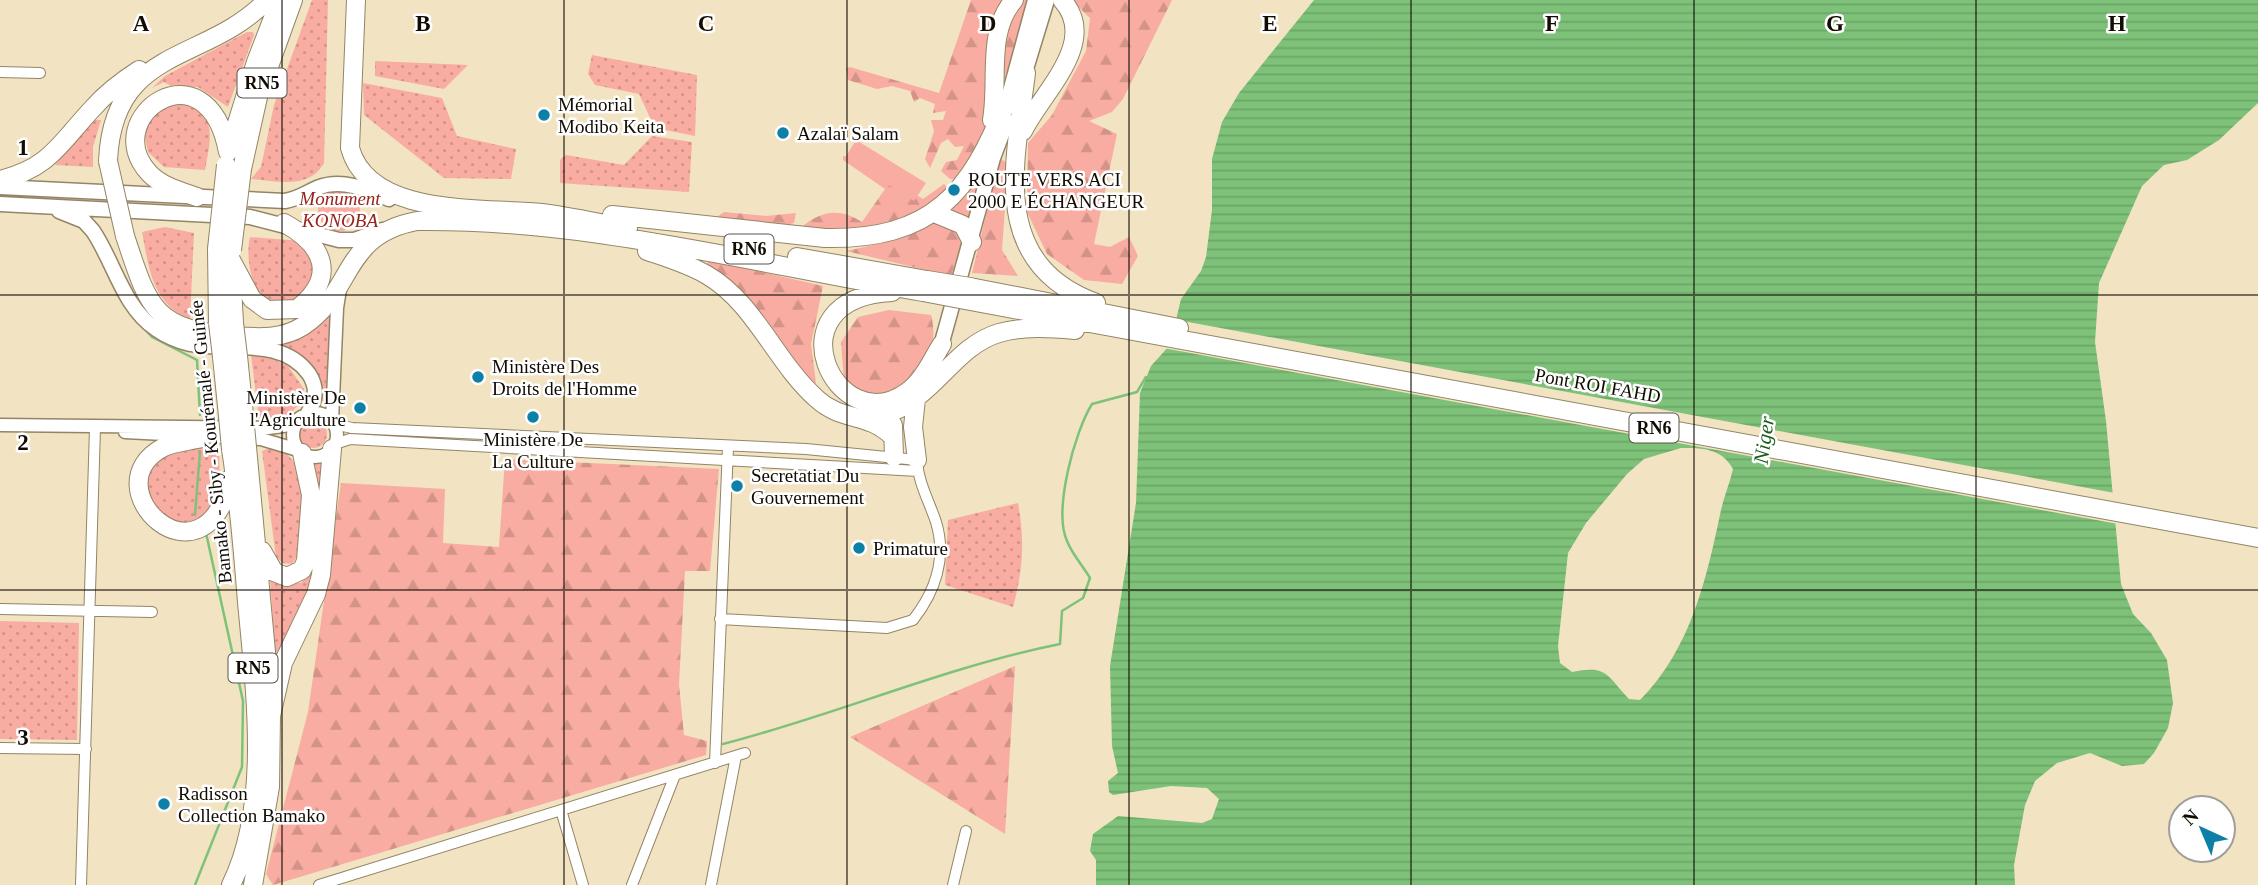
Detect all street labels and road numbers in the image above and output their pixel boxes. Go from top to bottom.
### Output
road number: RN5 [238,68,286,98]
road number: RN6 [724,234,774,264]
street label: Bamako - Siby - Kourémalé - Guinée [185,299,236,585]
street label: Pont ROI FAHD [1533,364,1662,407]
road number: RN6 [1630,414,1678,442]
road number: RN5 [229,654,278,682]

